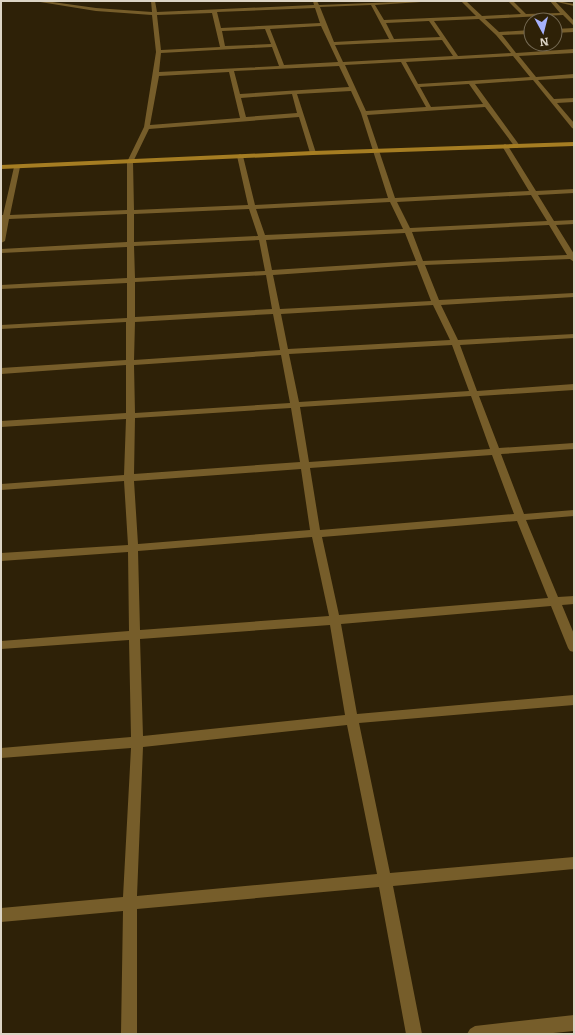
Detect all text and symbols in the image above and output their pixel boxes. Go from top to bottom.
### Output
north arrow [523,12,563,52]
text: N [539,34,550,51]

